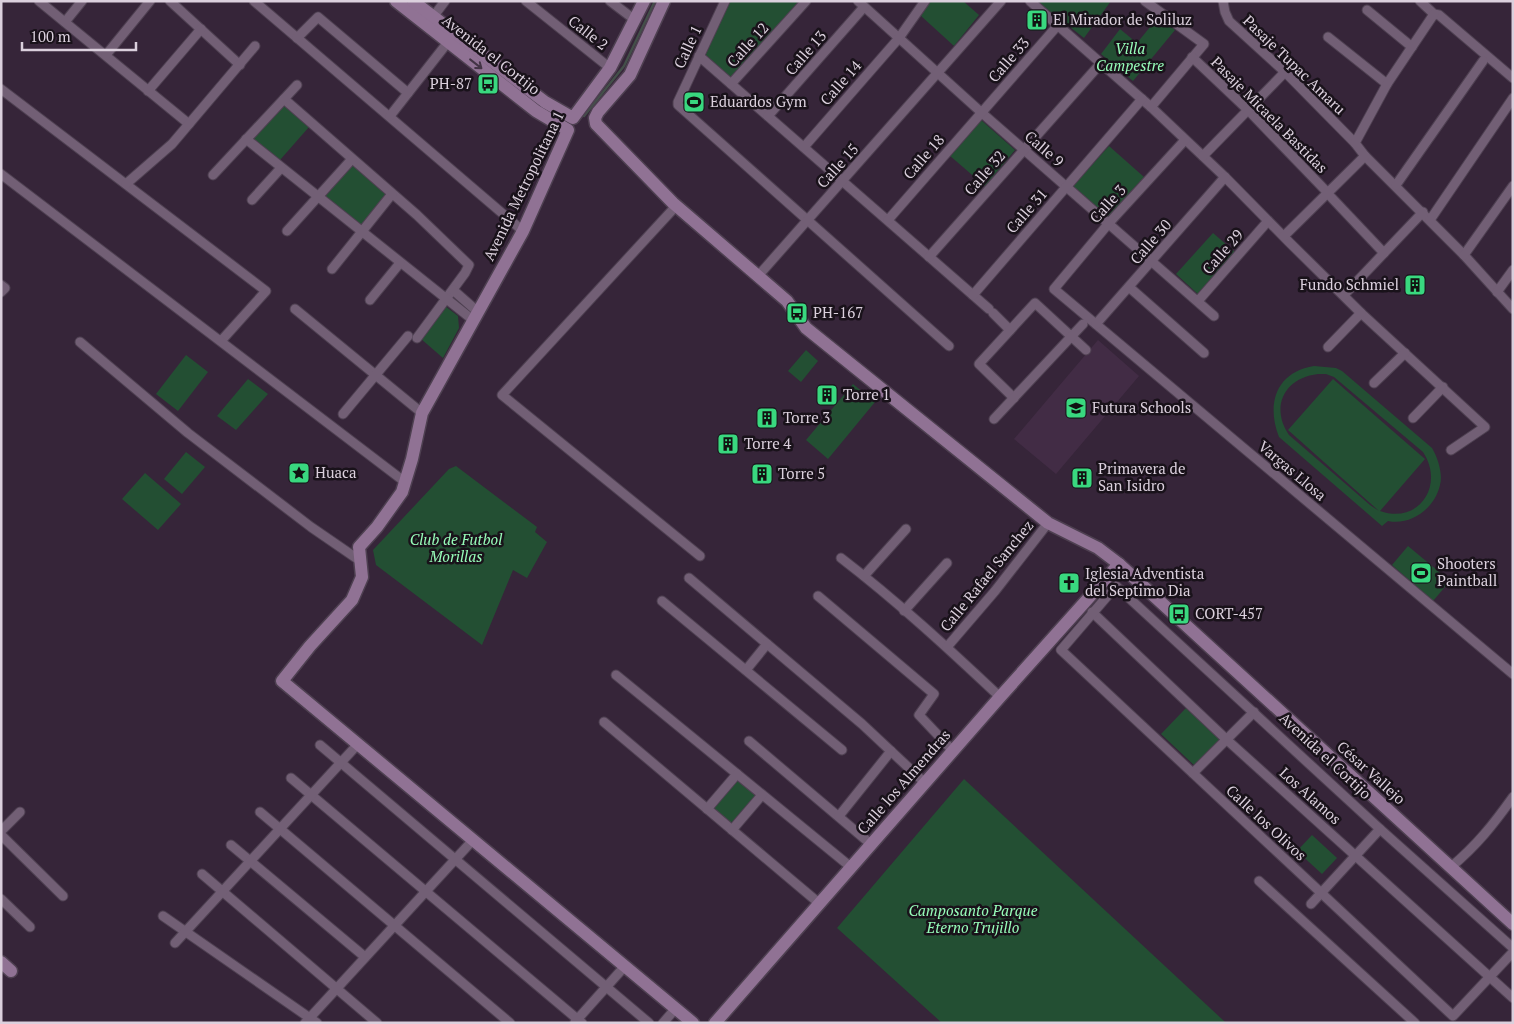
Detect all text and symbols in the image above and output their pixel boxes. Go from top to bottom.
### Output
building icon: El Mirador de Soliluz [1025,8,1049,32]
place label: El Mirador de Soliluz [1053,9,1192,29]
street label: Avenida el Cortijo [439,10,545,99]
street label: Calle 2 [565,10,613,54]
street label: Pasaje Tupac Amaru [1239,10,1351,119]
street label: Calle 12 [722,18,773,71]
scale bar [22,20,136,52]
street label: Calle 1 [668,22,706,71]
text: 100 m [30,26,71,46]
street label: Calle 13 [780,26,830,79]
street label: Calle 33 [983,33,1033,86]
park label: Villa Campestre [1096,38,1164,75]
street label: Pasaje Micaela Bastidas [1207,52,1332,177]
street label: Calle 14 [815,56,865,109]
one-way arrow [469,58,482,69]
bus stop icon: PH-87 [476,72,500,96]
place label: PH-87 [430,73,472,93]
sports icon: Eduardos Gym [682,90,706,114]
place label: Eduardos Gym [710,91,807,111]
street label: Avenida Metropolitana 1 [478,107,568,264]
street label: Calle 9 [1021,126,1068,171]
street label: Calle 18 [898,130,948,183]
street label: Calle 15 [812,139,863,192]
street label: Calle 32 [959,146,1009,199]
street label: Calle 3 [1085,180,1130,227]
street label: Calle 31 [1001,184,1051,237]
street label: Calle 30 [1125,215,1175,268]
street label: Calle 29 [1197,225,1247,278]
building icon: Fundo Schmiel [1403,273,1427,297]
place label: Fundo Schmiel [1300,274,1399,294]
bus stop icon: PH-167 [785,301,809,325]
place label: PH-167 [813,302,863,322]
building icon: Torre 1 [815,383,839,407]
place label: Torre 1 [843,384,890,404]
school or university icon: Futura Schools [1064,396,1088,420]
place label: Futura Schools [1092,397,1191,417]
building icon: Torre 3 [755,406,779,430]
place label: Torre 3 [783,407,830,427]
building icon: Torre 4 [716,432,740,456]
place label: Torre 4 [744,433,791,453]
street label: Vargas Llosa [1254,436,1331,505]
place label: Primavera de San Isidro [1098,458,1185,495]
place icon: Huaca [287,461,311,485]
place label: Huaca [315,462,357,482]
building icon: Torre 5 [750,462,774,486]
place label: Torre 5 [778,463,825,483]
building icon: Primavera de San Isidro [1070,466,1094,490]
street label: Calle Rafael Sanchez [935,515,1037,635]
park label: Club de Futbol Morillas [410,529,503,566]
place label: Shooters Paintball [1437,553,1497,590]
sports icon: Shooters Paintball [1409,561,1433,585]
place label: Iglesia Adventista del Septimo Dia [1085,563,1205,600]
church icon: Iglesia Adventista del Septimo Dia [1057,571,1081,595]
bus stop icon: CORT-457 [1167,602,1191,626]
place label: CORT-457 [1195,603,1263,623]
street label: Avenida el Cortijo [1275,707,1376,803]
street label: Calle los Almendras [852,725,954,838]
street label: César Vallejo [1333,736,1410,808]
street label: Los Alamos [1276,762,1346,828]
street label: Calle los Olivos [1222,780,1311,865]
park label: Camposanto Parque Eterno Trujillo [908,900,1038,937]

